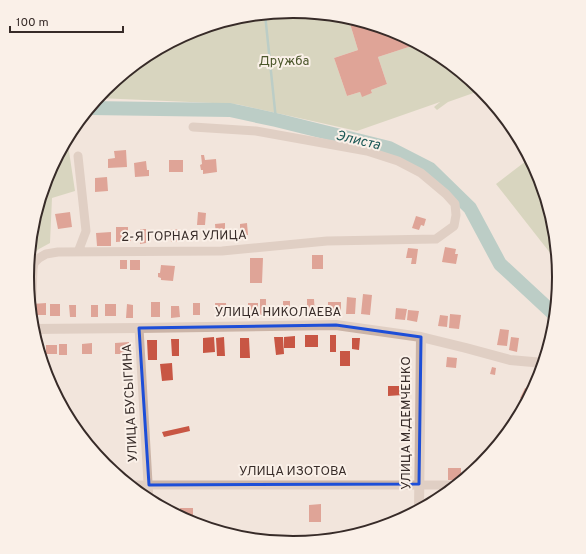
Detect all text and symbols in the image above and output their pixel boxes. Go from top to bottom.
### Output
scale bar [10,8,123,34]
text: 100 m [16,15,49,31]
park label: Дружба [259,54,309,70]
water label: Элиста [334,128,383,155]
street label: 2-Я ГОРНАЯ УЛИЦА [121,228,247,246]
street label: УЛИЦА НИКОЛАЕВА [215,305,341,321]
street label: УЛИЦА БУСЫГИНА [120,343,142,463]
street label: УЛИЦА М.ДЕМЧЕНКО [399,356,415,490]
street label: УЛИЦА ИЗОТОВА [239,464,347,480]

